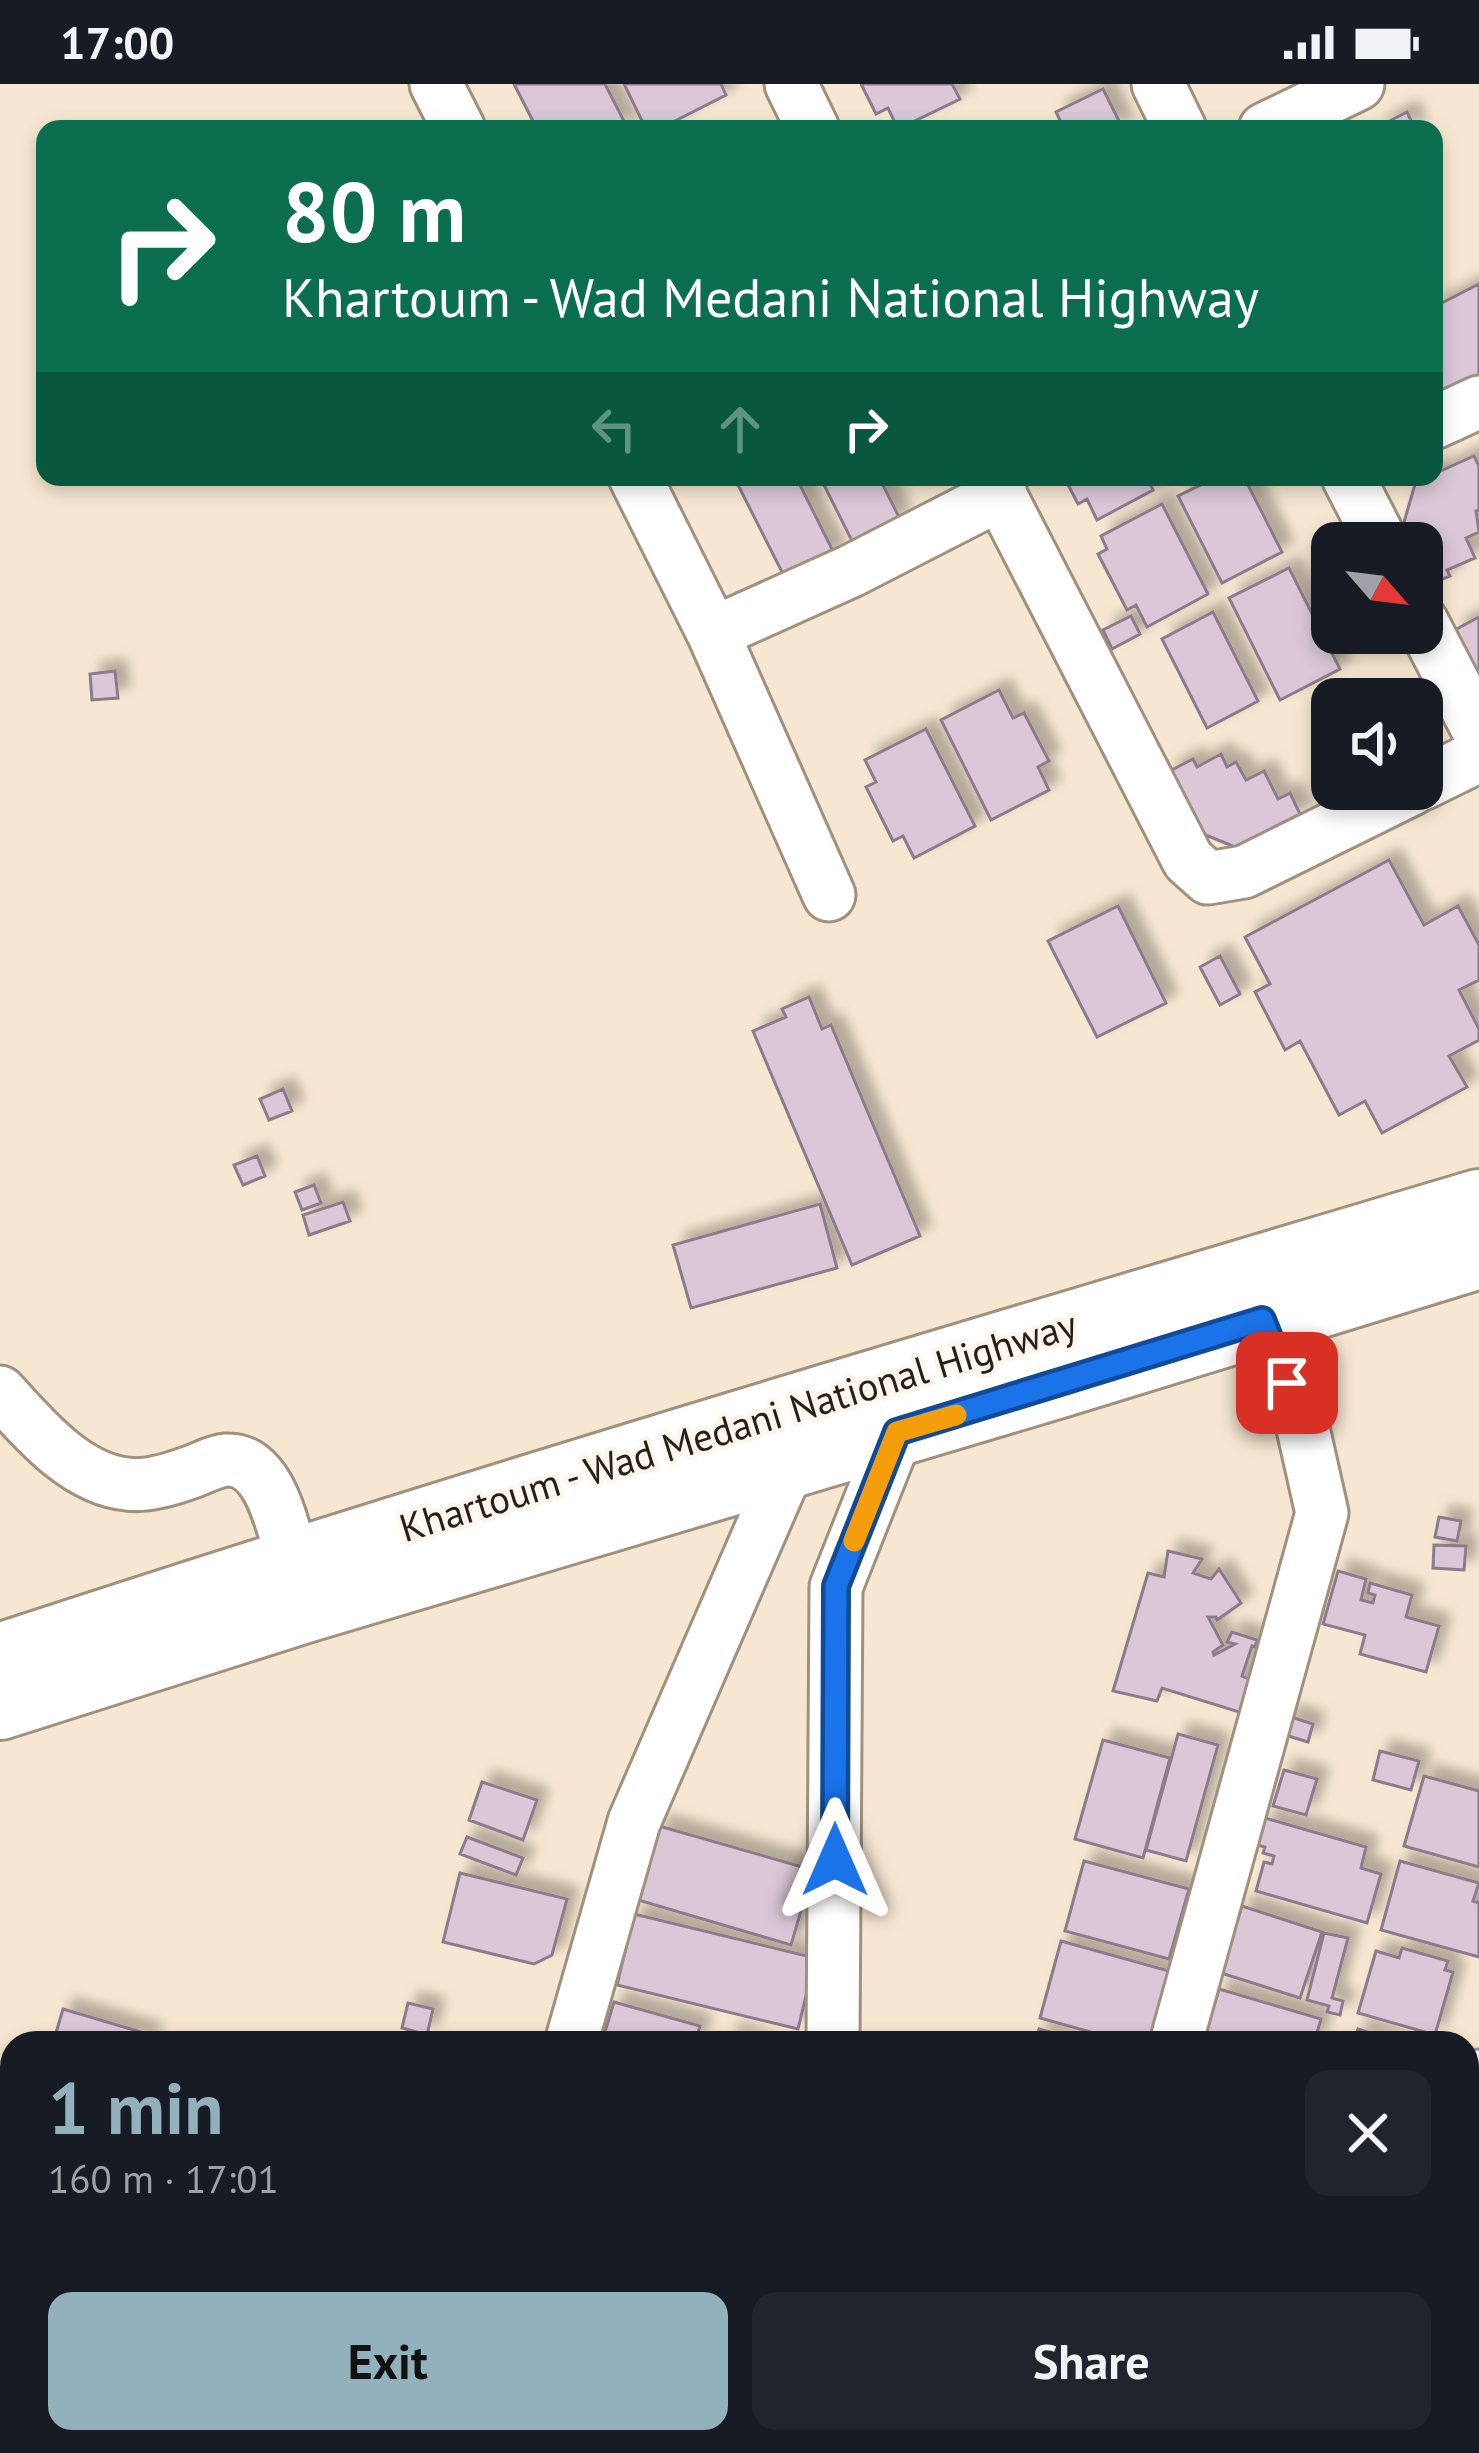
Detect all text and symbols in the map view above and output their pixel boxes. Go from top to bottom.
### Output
text: 17:00 [60,13,174,71]
text: 80 m [282,156,466,265]
icon: right [84,168,240,324]
text: Khartoum - Wad Medani National Highway [282,262,1259,332]
icon: left [581,396,647,462]
icon: ahead [707,396,773,462]
icon: right [833,396,899,462]
north arrow [1311,522,1443,654]
map controls [1311,522,1443,810]
button: sound [1311,678,1443,810]
street label: Khartoum - Wad Medani National Highway [393,1298,1083,1553]
pin [1236,1332,1338,1434]
icon: arrive [1254,1350,1320,1416]
position arrow [772,1797,898,1923]
text: 1 min [48,2061,224,2154]
button: close [1305,2070,1431,2196]
text: 160 m · 17:01 [48,2153,279,2204]
button: Exit [48,2292,728,2430]
button: Share [752,2292,1431,2430]

